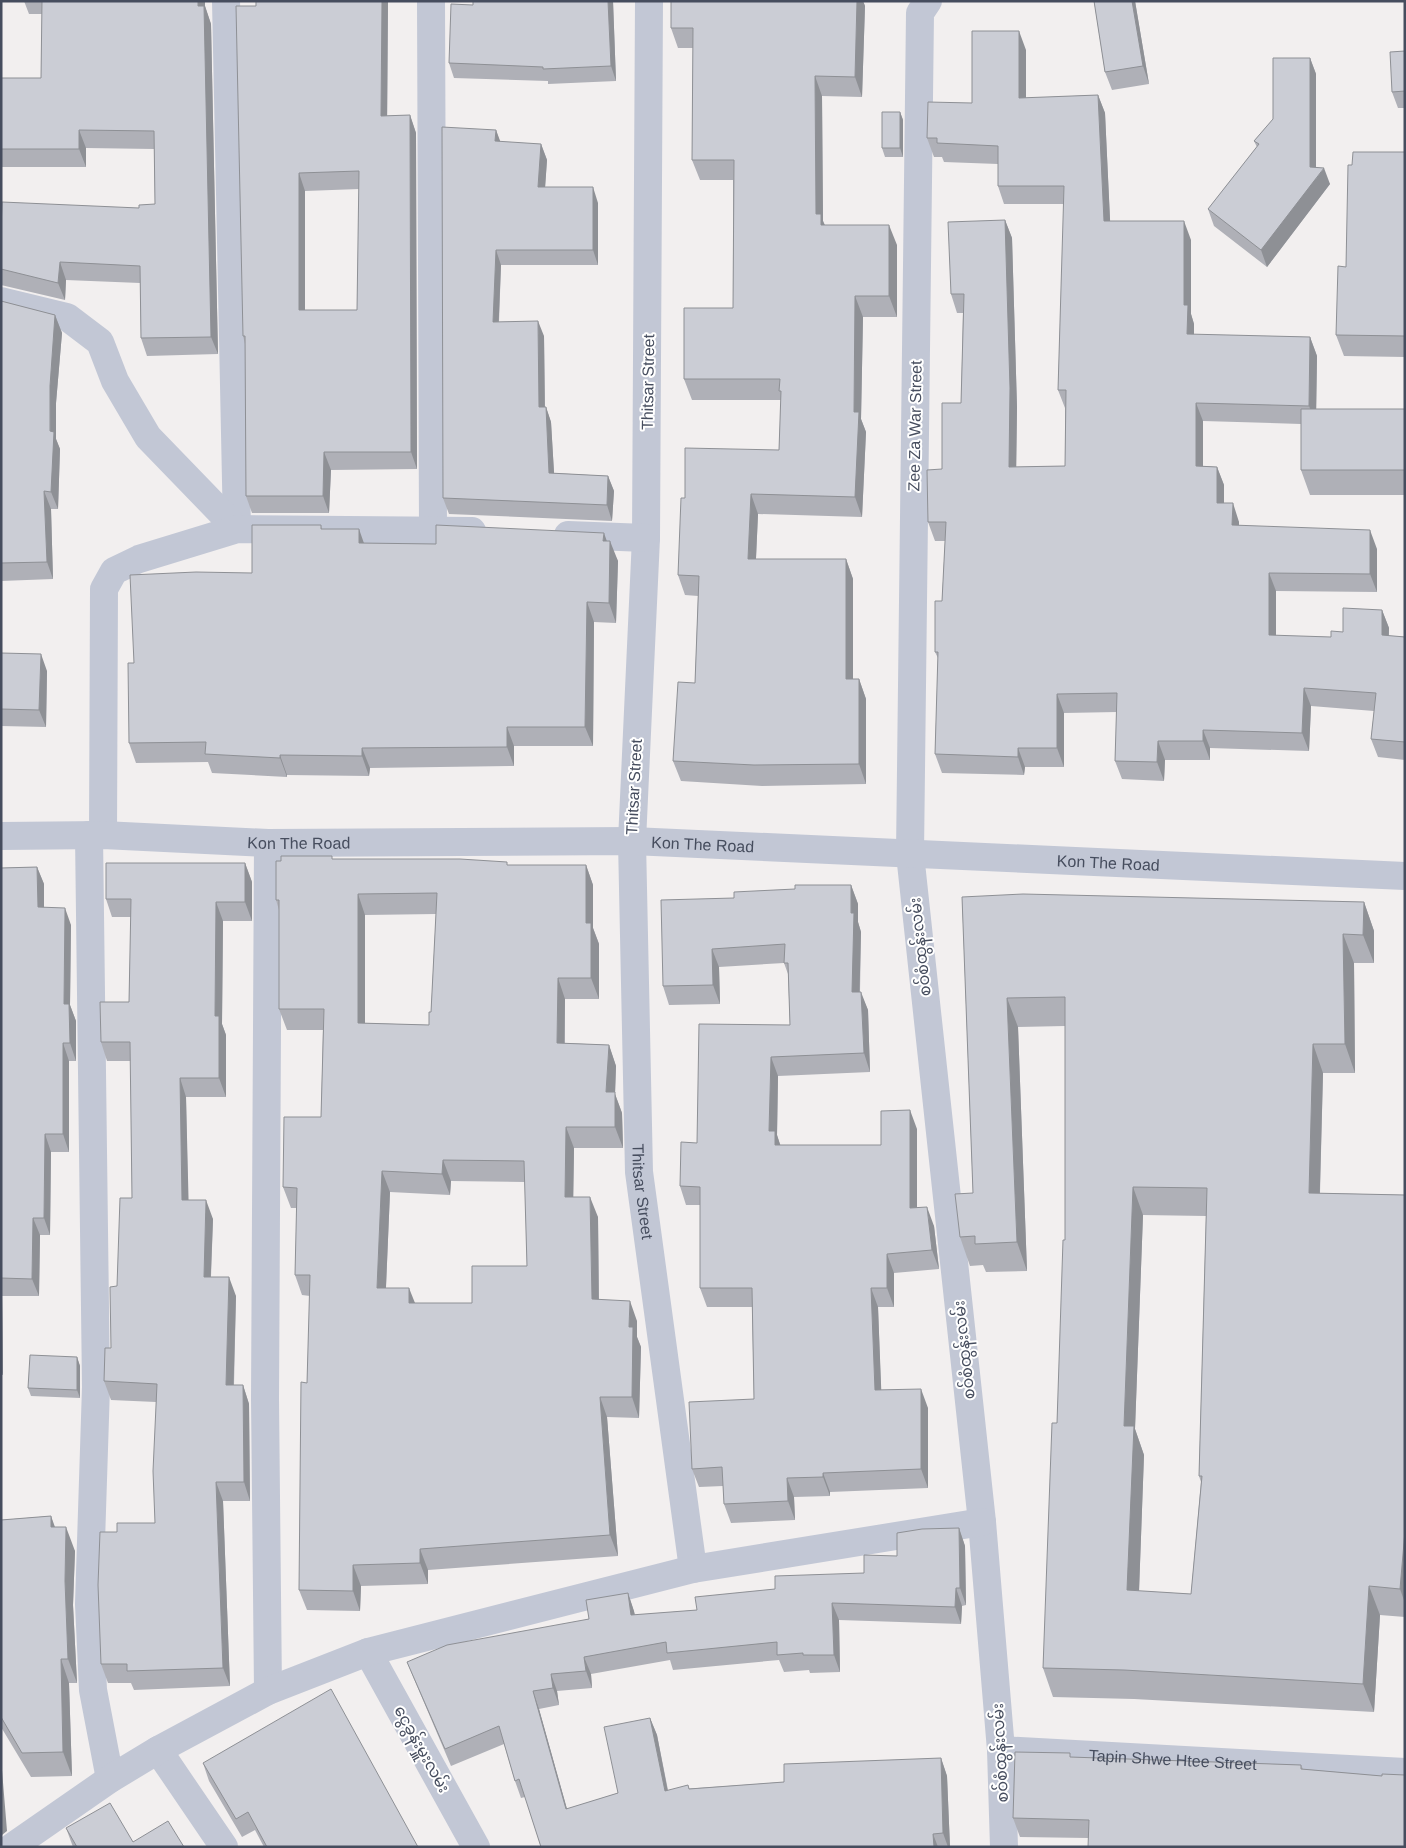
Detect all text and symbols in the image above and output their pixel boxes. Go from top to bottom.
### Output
street label: Thitsar Street [639,333,657,430]
street label: Zee Za War Street [905,360,925,492]
street label: Thitsar Street [623,738,645,835]
street label: Kon The Road [651,833,755,855]
street label: Kon The Road [247,834,350,852]
street label: Kon The Road [1056,852,1160,873]
street label: စဝ်စံထွန်းလမ်း [903,896,939,998]
street label: Thitsar Street [630,1143,657,1241]
street label: စဝ်စံထွန်းလမ်း [947,1299,983,1401]
street label: ငွေခွန်းမှူးလမ်း [387,1701,455,1798]
street label: စဝ်စံထွန်းလမ်း [986,1703,1016,1803]
street label: Tapin Shwe Htee Street [1088,1746,1258,1772]

